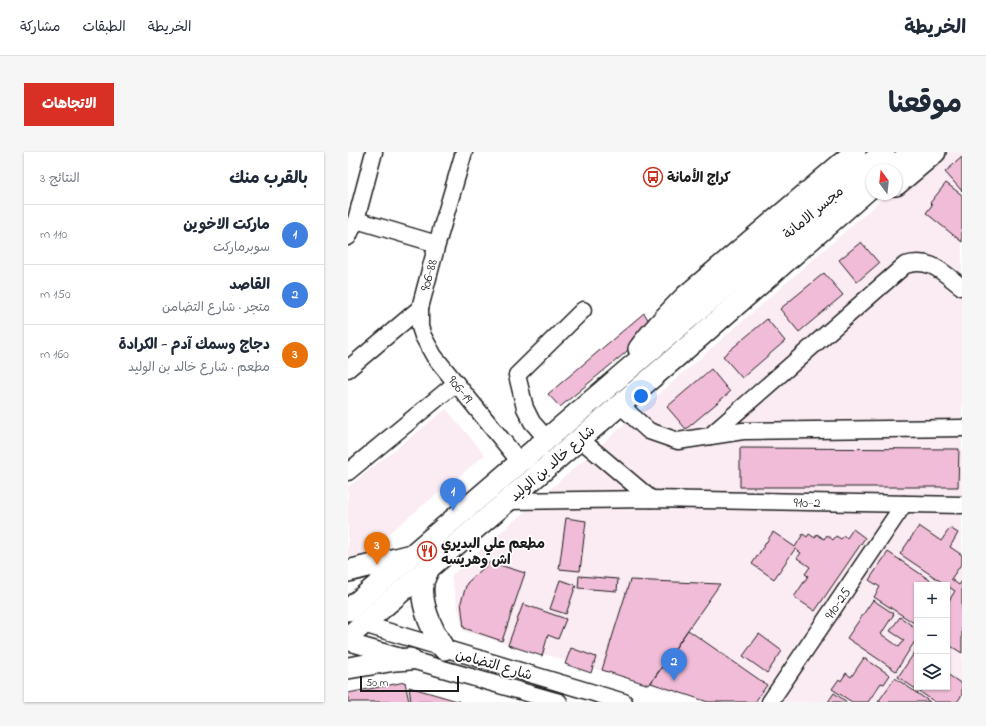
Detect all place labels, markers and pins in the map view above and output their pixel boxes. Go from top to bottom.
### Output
bus stop icon: كراج الأمانة [642,166,664,188]
place label: كراج الأمانة [667,167,732,189]
pin: 1 [440,478,466,511]
pin: 3 [364,532,390,565]
place label: مطعم علي البديري اش وهريسه [441,534,545,571]
restaurant icon: مطعم علي البديري اش وهريسه [416,540,438,562]
pin: 2 [661,648,687,681]

